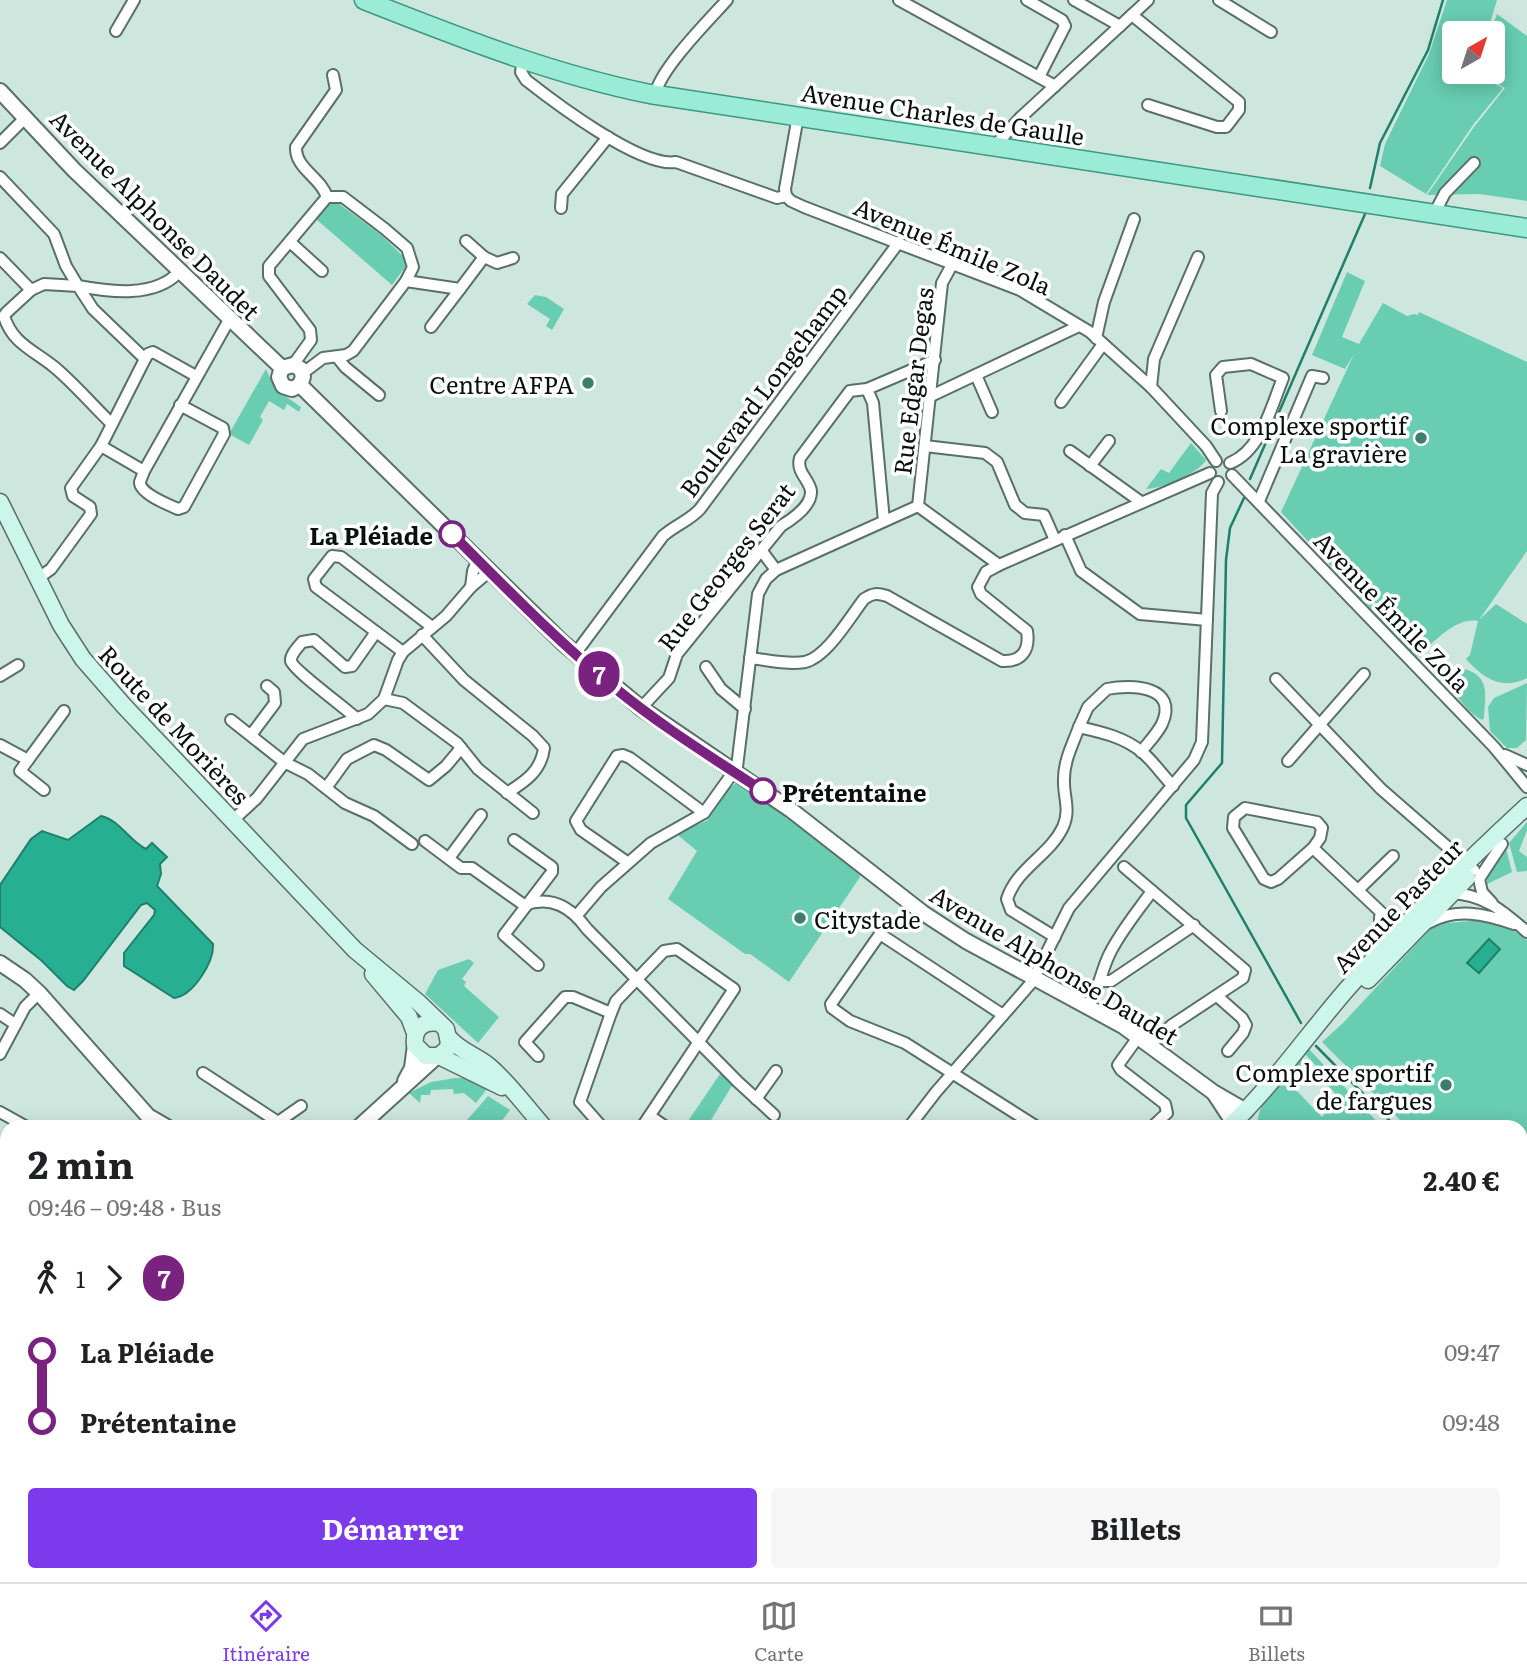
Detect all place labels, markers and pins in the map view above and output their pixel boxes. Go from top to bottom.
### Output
place label: Centre AFPA [429,366,574,401]
marker: Centre AFPA [580,375,596,391]
place label: Complexe sportif La gravière [1210,407,1409,470]
marker: Complexe sportif La gravière [1413,430,1429,446]
place label: La Pléiade [309,517,433,552]
marker: La Pléiade [439,521,465,547]
place label: Prétentaine [782,774,926,809]
marker: Prétentaine [750,778,776,804]
place label: Citystade [814,901,921,936]
marker: Citystade [792,910,808,926]
place label: Complexe sportif de fargues [1235,1054,1434,1117]
marker: Complexe sportif de fargues [1438,1077,1454,1093]

